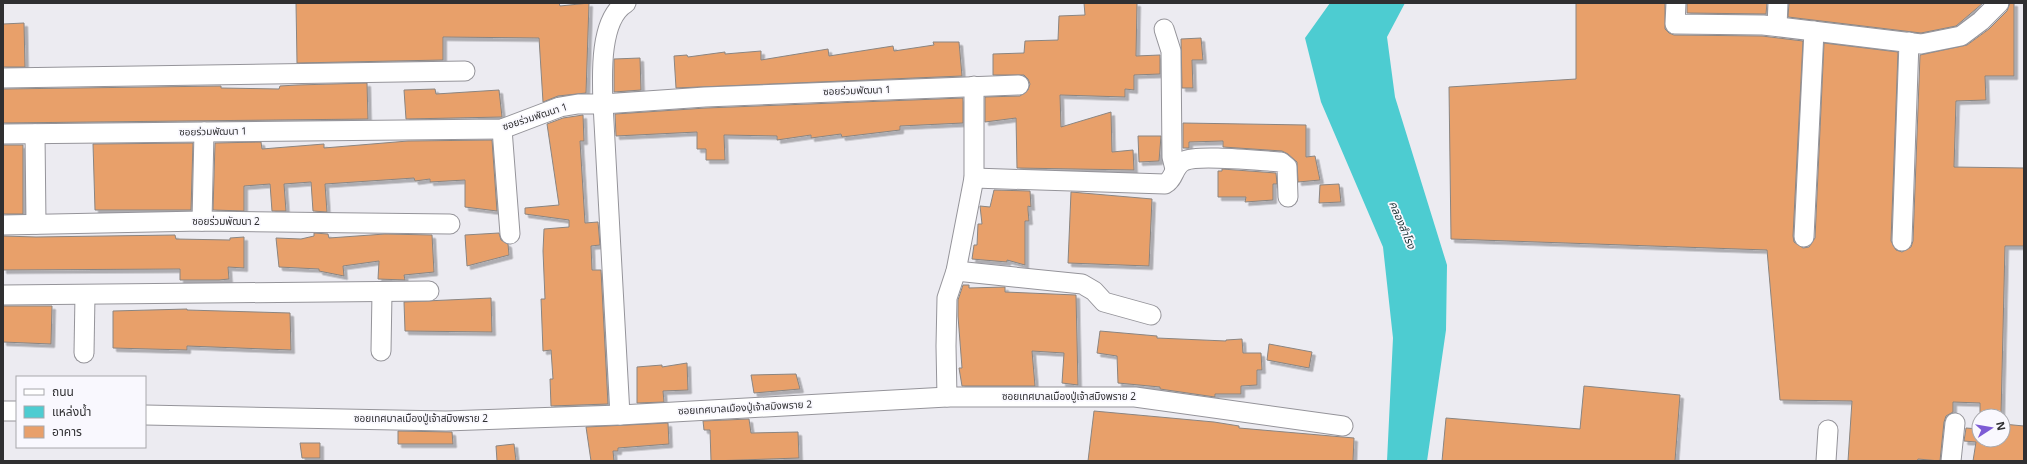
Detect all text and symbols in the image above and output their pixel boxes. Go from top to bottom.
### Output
street label: ซอยร่วมพัฒนา 1 [823,82,891,100]
street label: ซอยร่วมพัฒนา 1 [500,99,570,135]
street label: ซอยร่วมพัฒนา 1 [179,123,247,141]
water label: คลองสำโรง [1384,198,1420,253]
street label: ซอยร่วมพัฒนา 2 [192,214,260,230]
legend [16,376,146,448]
text: ถนน [52,383,74,401]
street label: ซอยเทศบาลเมืองปู่เจ้าสมิงพราย 2 [1002,389,1136,405]
street label: ซอยเทศบาลเมืองปู่เจ้าสมิงพราย 2 [678,396,813,419]
text: แหล่งน้ำ [52,403,91,421]
north arrow [1971,408,2011,448]
street label: ซอยเทศบาลเมืองปู่เจ้าสมิงพราย 2 [354,411,488,427]
text: N [1991,420,2010,432]
text: อาคาร [52,423,82,441]

